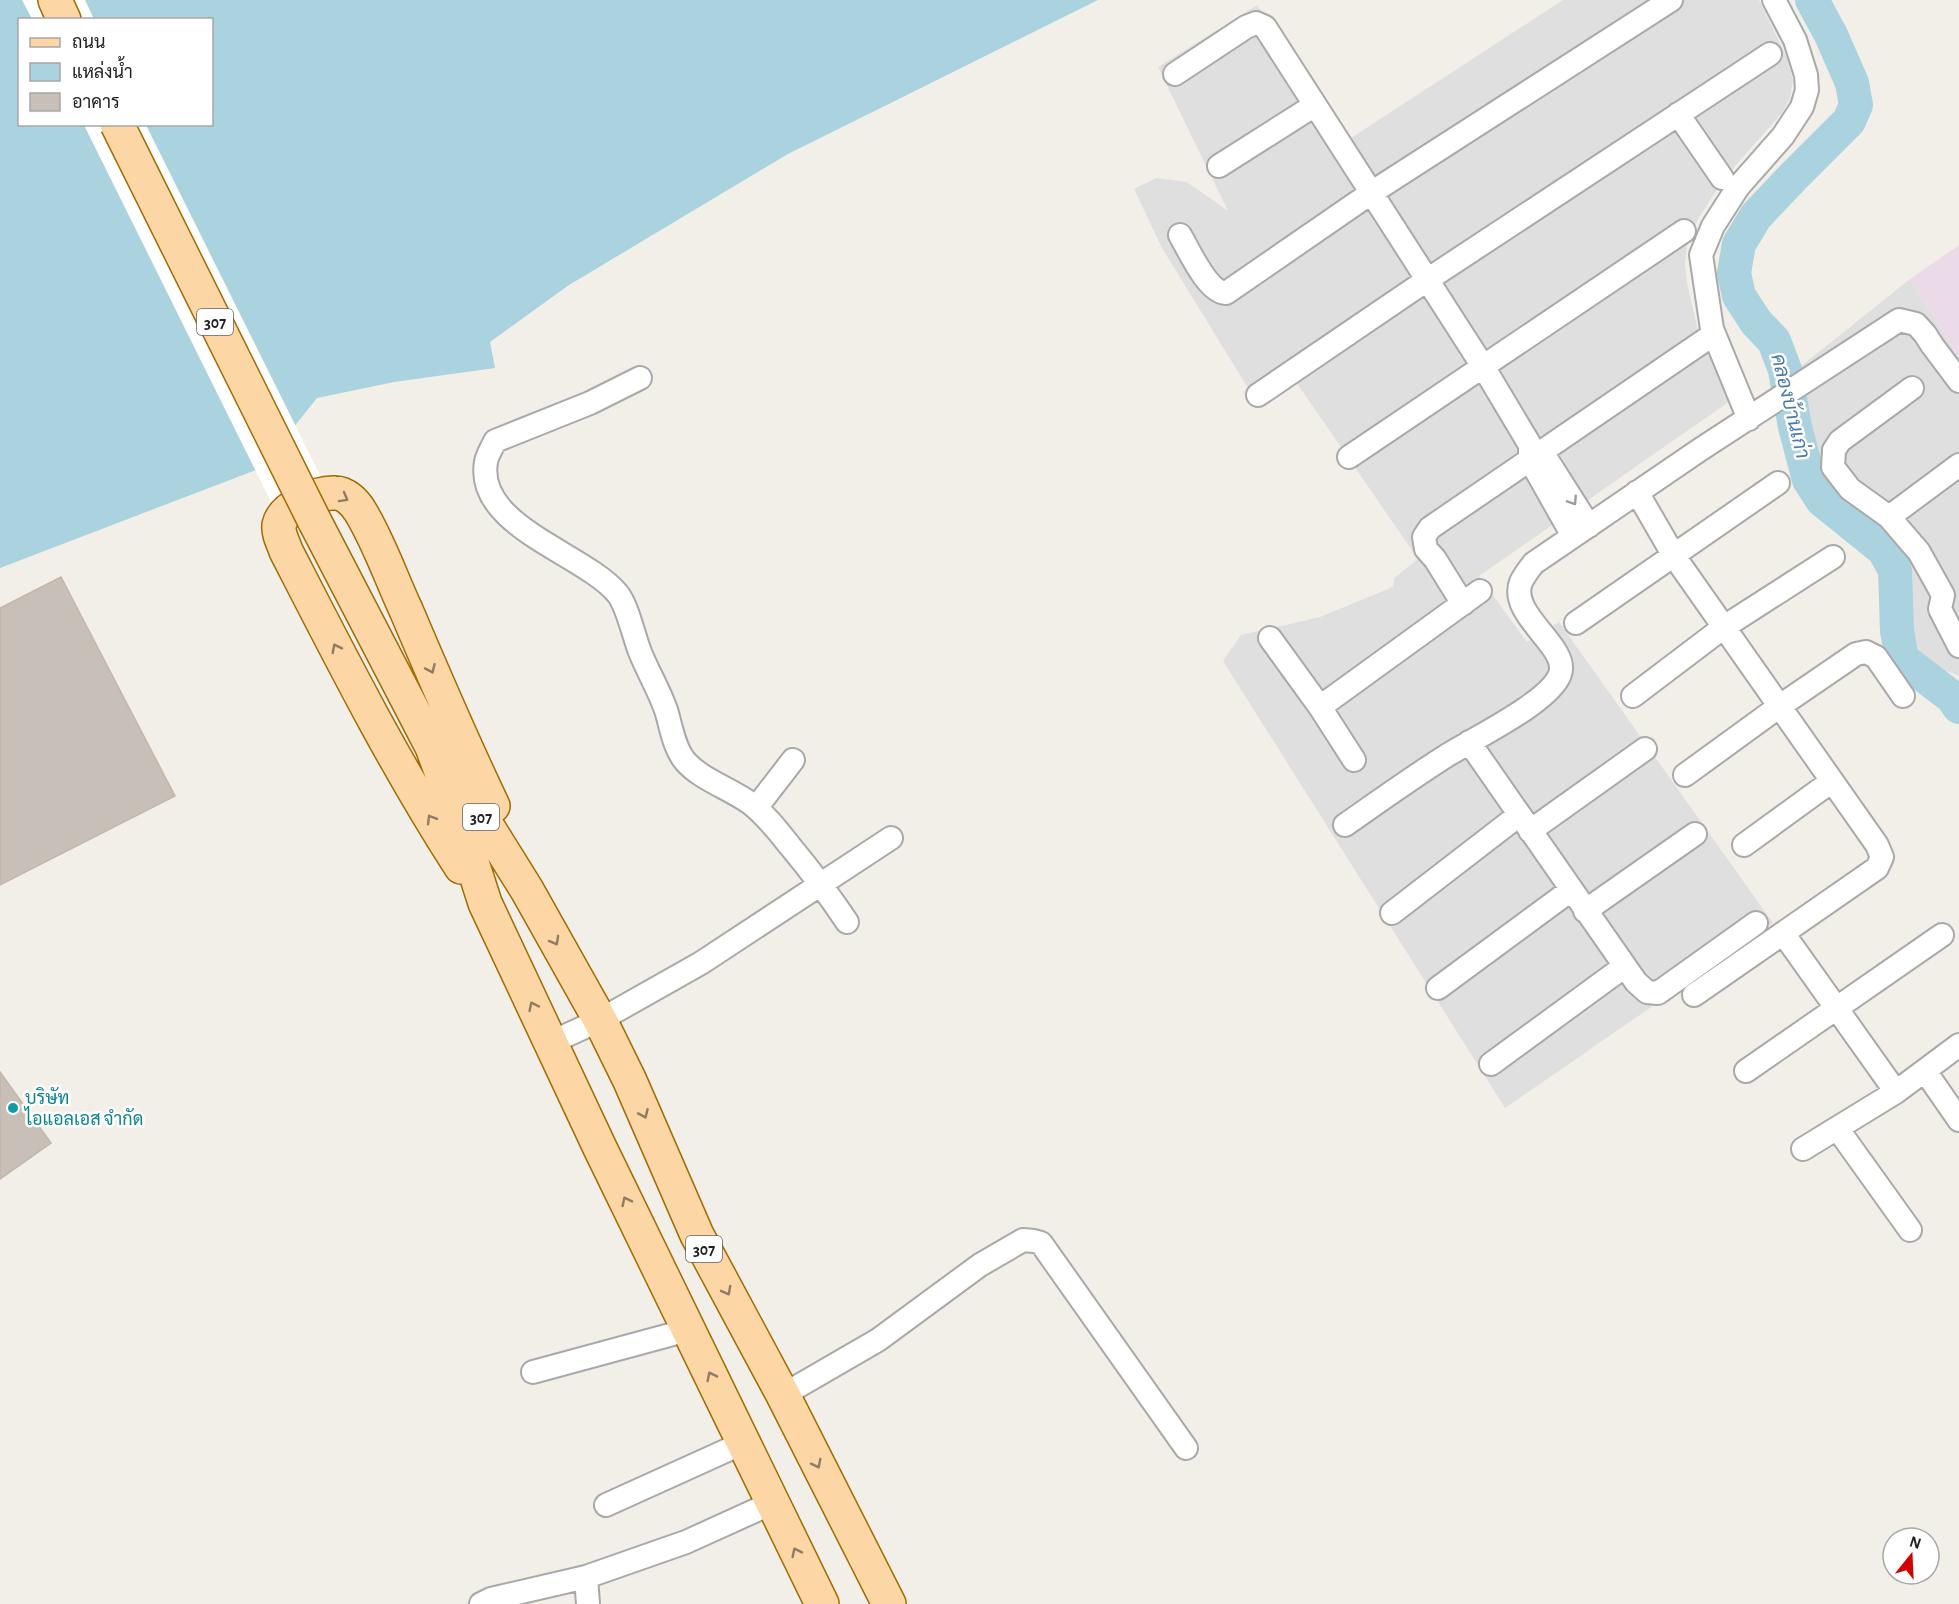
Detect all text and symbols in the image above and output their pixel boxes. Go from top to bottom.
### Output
legend [18,18,213,126]
text: ถนน [72,34,105,52]
text: แหล่งน้ำ [72,56,133,82]
text: อาคาร [72,94,120,112]
road number: 307 [197,309,233,335]
water label: คลองบ้านเก่า [1767,351,1817,461]
one-way arrow [338,490,349,502]
one-way arrow [1566,494,1577,505]
one-way arrow [332,644,343,655]
one-way arrow [424,663,436,674]
road number: 307 [463,804,499,830]
one-way arrow [427,815,438,825]
one-way arrow [548,935,560,945]
one-way arrow [528,1001,540,1012]
place label: บริษัท ไอแอลเอส จำกัด [23,1087,143,1129]
marker: บริษัท ไอแอลเอส จำกัด [6,1101,20,1115]
one-way arrow [637,1108,649,1119]
one-way arrow [621,1196,633,1207]
road number: 307 [686,1236,722,1262]
one-way arrow [720,1285,731,1295]
one-way arrow [706,1372,718,1383]
one-way arrow [810,1457,822,1468]
north arrow [1881,1526,1941,1586]
text: N [1908,1533,1923,1552]
one-way arrow [792,1547,804,1558]

